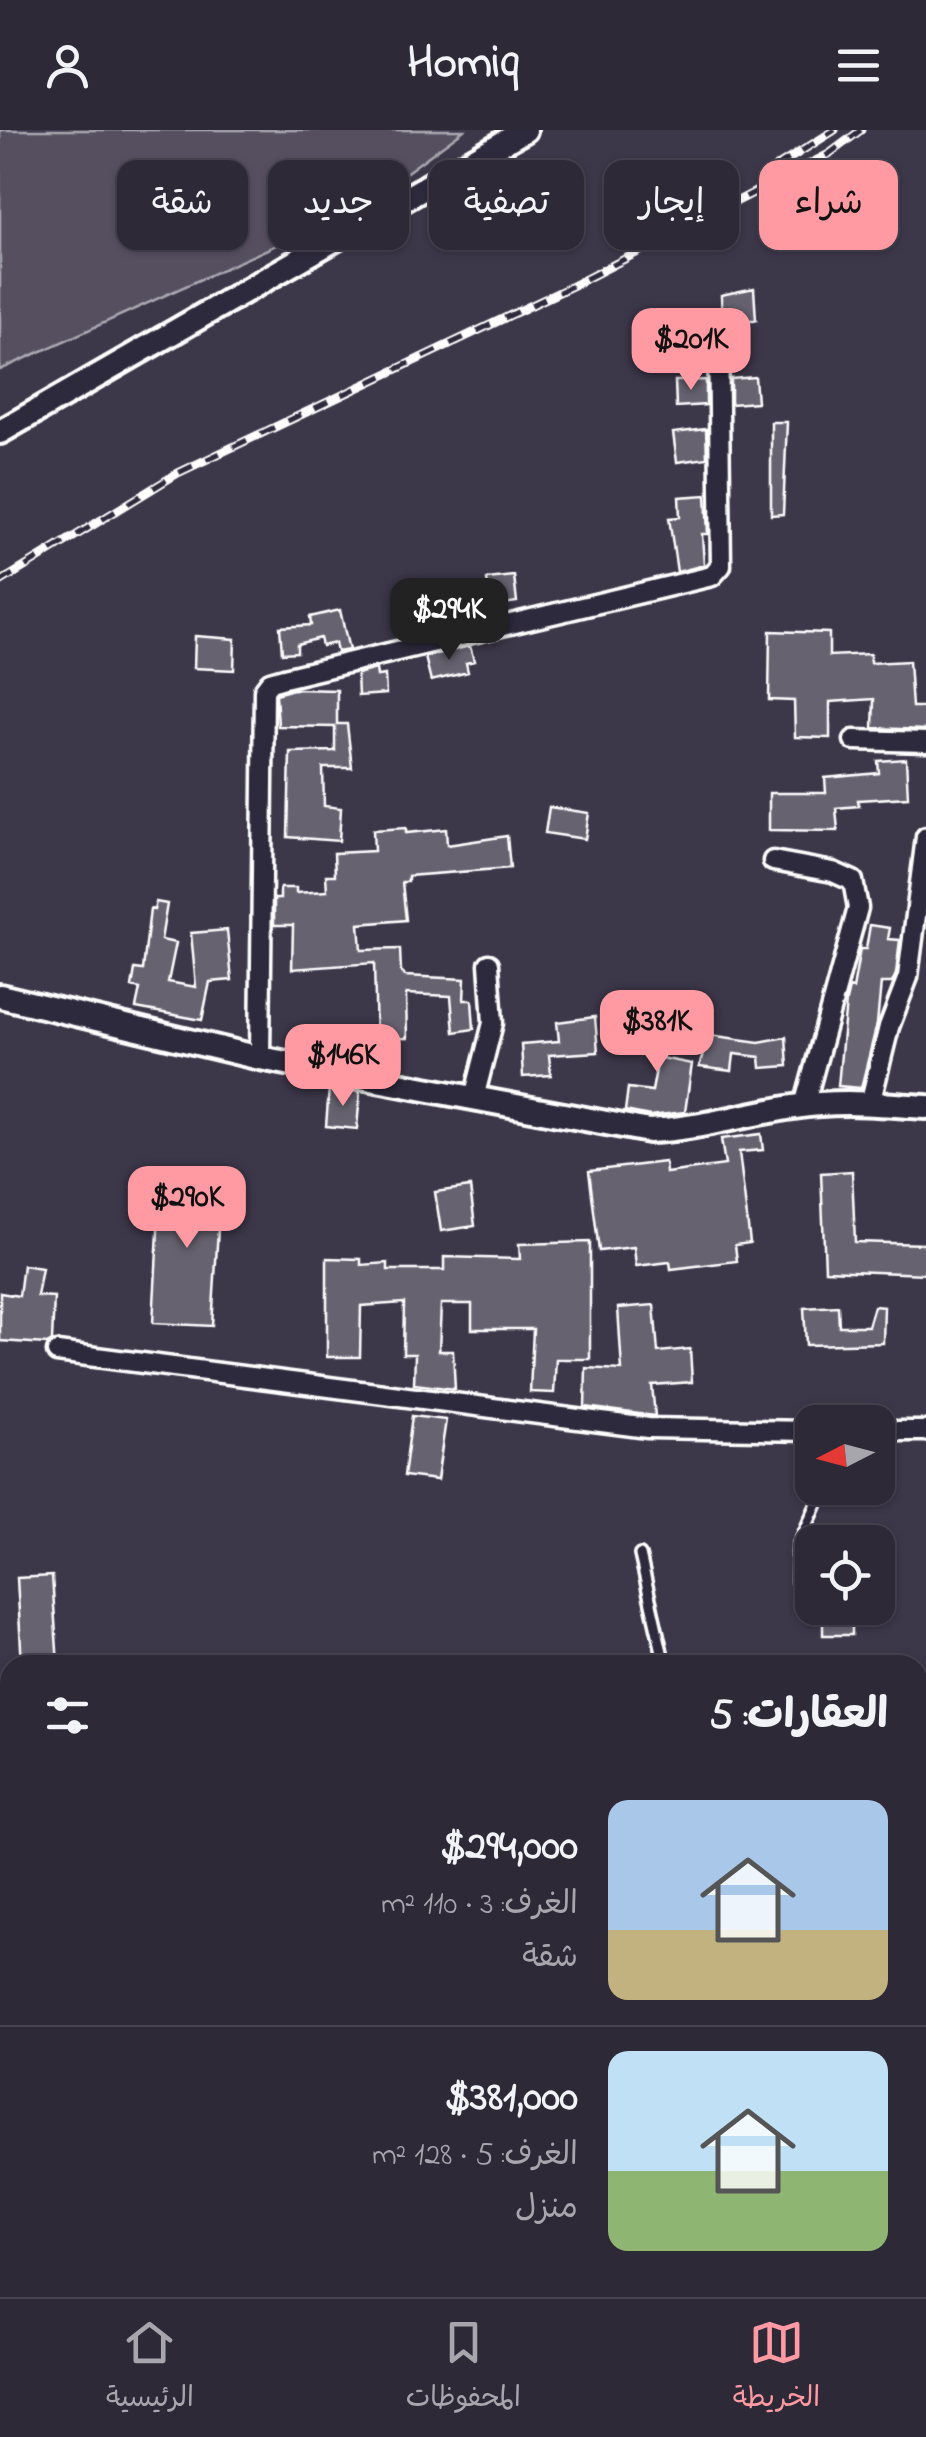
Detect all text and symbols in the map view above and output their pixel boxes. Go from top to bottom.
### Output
text: Homiq [407,32,519,98]
icon: person [40,38,95,93]
icon: menu [831,38,886,93]
chip: شقة [117,160,248,250]
chip: جديد [268,160,409,250]
chip: تصفية [429,160,584,250]
chip: إيجار [604,160,739,250]
chip: شراء [759,160,898,250]
pin: $201K [621,308,761,393]
text: $201K [654,317,728,364]
pin: $294K [379,578,519,663]
text: $294K [412,587,486,634]
pin: $381K [587,990,727,1075]
text: $381K [622,999,692,1046]
pin: $146K [273,1024,413,1109]
text: $146K [307,1033,379,1080]
pin: $290K [117,1166,257,1251]
text: $290K [150,1175,224,1222]
north arrow [795,1405,895,1505]
map controls [795,1405,895,1625]
button: locate [795,1525,895,1625]
text: العقارات: 5 [709,1686,888,1747]
icon: filters [40,1688,95,1743]
text: $294,000 [440,1817,578,1878]
icon: home [688,1840,808,1960]
text: الغرف: 3 · 110 m² [381,1882,578,1929]
text: شقة [522,1935,578,1982]
text: $381,000 [444,2068,578,2129]
icon: home [688,2091,808,2211]
text: الغرف: 5 · 128 m² [372,2133,578,2180]
text: منزل [515,2186,578,2233]
tab: الرئيسية [106,2315,194,2421]
tab: المحفوظات [406,2315,521,2421]
tab: الخريطة [733,2315,820,2421]

